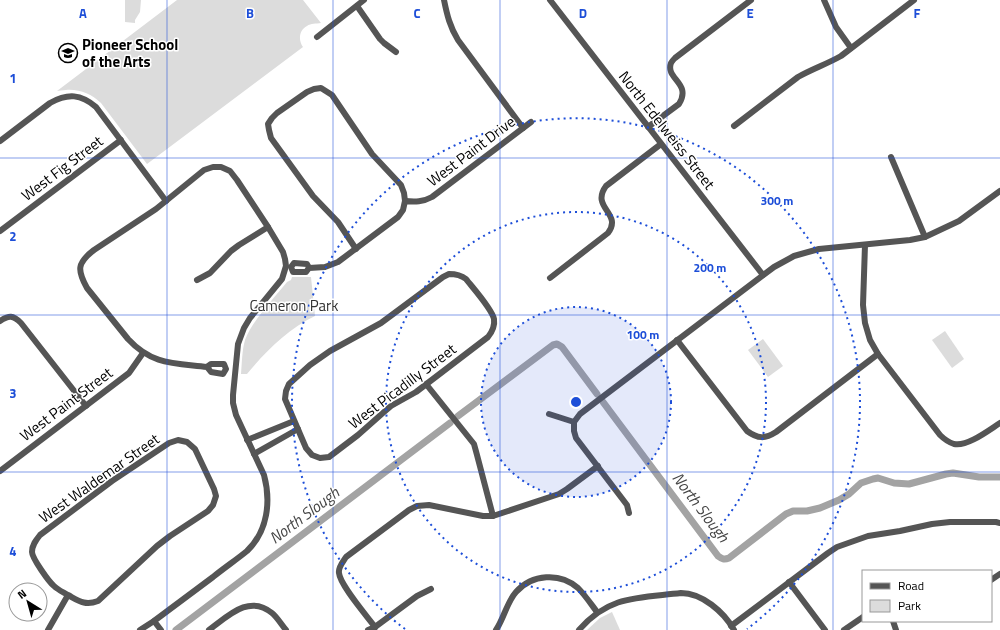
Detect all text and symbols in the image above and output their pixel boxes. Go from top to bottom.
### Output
text: A [79,3,87,23]
text: B [246,3,254,23]
text: C [413,3,421,23]
text: D [579,3,587,23]
text: E [746,3,754,23]
text: F [914,3,921,23]
place label: Pioneer School of the Arts [82,33,178,73]
school or university icon: Pioneer School of the Arts [57,42,79,64]
street label: North Edelweiss Street [613,66,721,195]
text: 1 [9,68,17,88]
street label: West Paint Drive [422,110,520,192]
street label: West Fig Street [16,129,108,206]
text: 300 m [761,191,793,210]
text: 2 [9,226,17,246]
text: 200 m [694,258,726,277]
park label: Cameron Park [250,294,338,317]
text: 100 m [627,325,659,344]
street label: West Picadilly Street [343,337,461,434]
street label: West Paint Street [15,361,118,447]
text: 3 [9,383,17,403]
centre of rings [569,395,583,409]
street label: West Waldemar Street [34,427,165,528]
water label: North Slough [667,467,736,548]
water label: North Slough [264,480,345,549]
text: 4 [9,541,17,561]
legend [862,570,992,622]
text: Road [898,576,924,595]
north arrow [8,582,48,622]
text: N [14,585,30,603]
text: Park [898,596,921,615]

